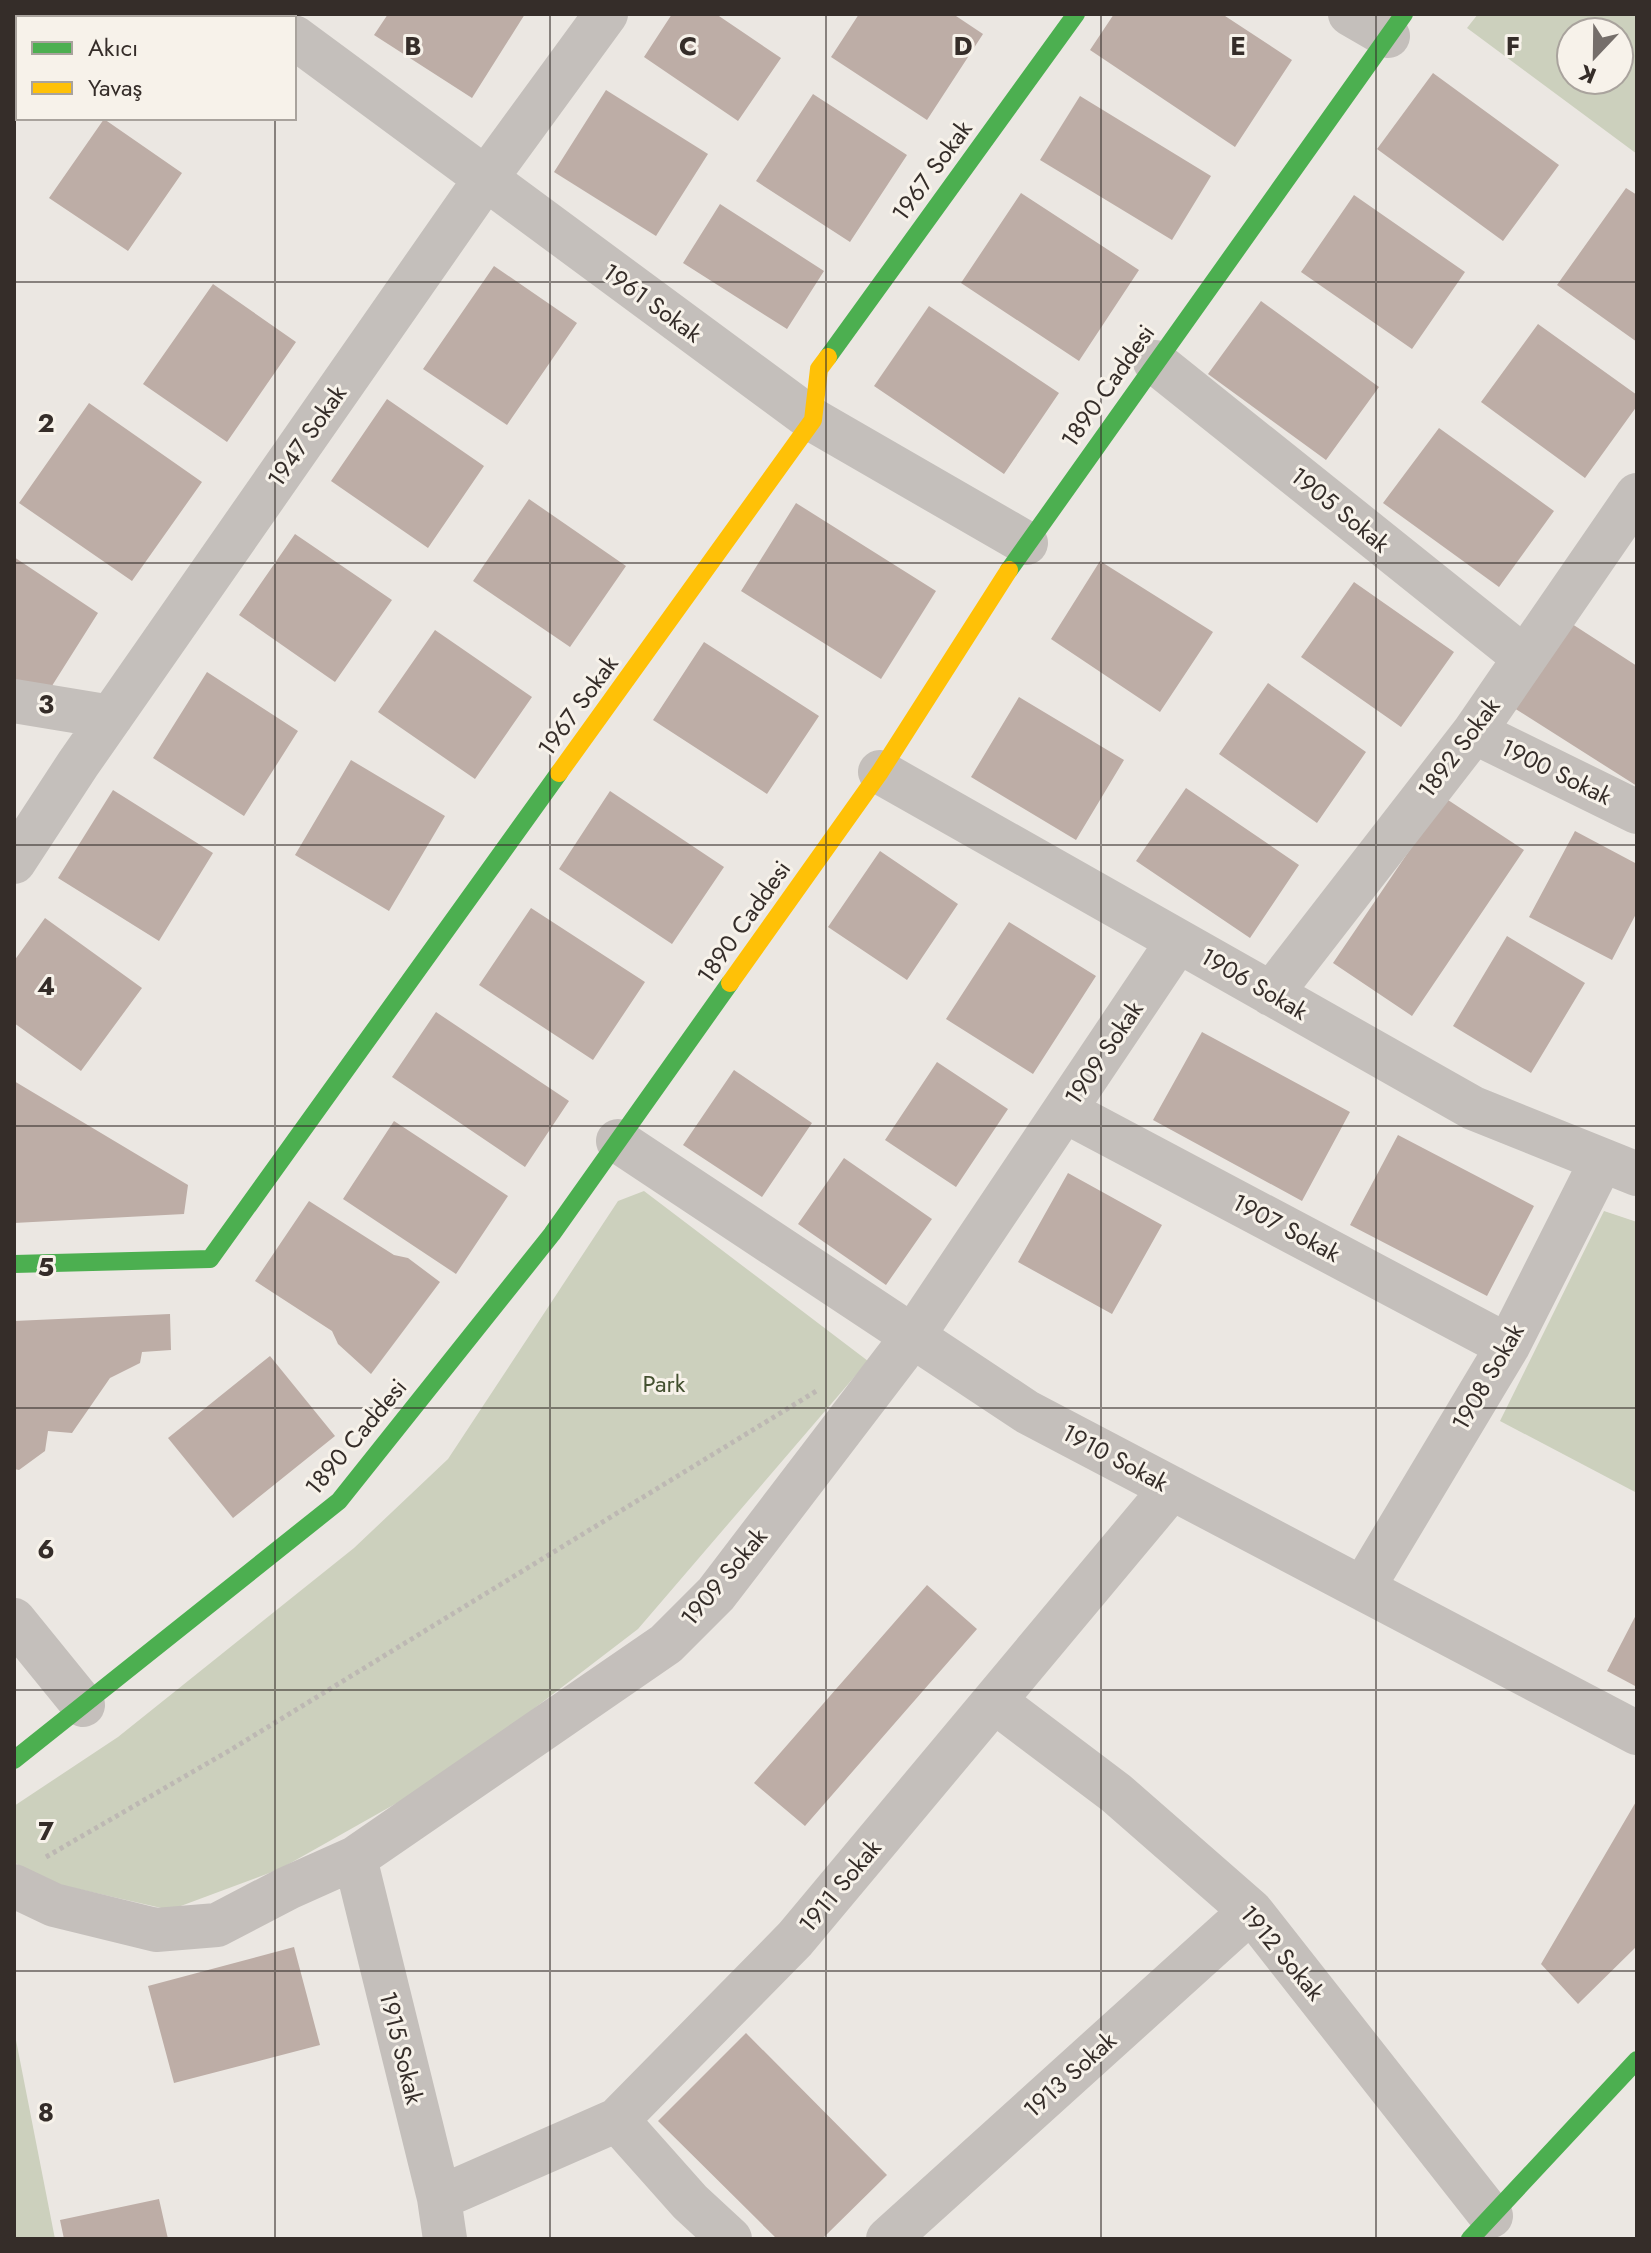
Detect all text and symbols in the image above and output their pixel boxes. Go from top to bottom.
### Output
legend [16,16,296,120]
north arrow [1555,16,1635,96]
text: B [404,27,422,65]
text: C [679,27,697,65]
text: D [953,27,973,65]
text: E [1230,27,1246,65]
text: F [1506,27,1520,65]
text: Akıcı [88,30,138,65]
text: K [1574,57,1601,92]
text: Yavaş [88,70,142,105]
street label: 1967 Sokak [883,113,980,228]
street label: 1961 Sokak [595,255,710,351]
street label: 1890 Caddesi [1052,317,1163,454]
street label: 1947 Sokak [259,377,355,494]
text: 2 [37,404,55,442]
street label: 1905 Sokak [1283,459,1398,561]
street label: 1967 Sokak [529,648,626,763]
text: 3 [38,685,54,723]
street label: 1892 Sokak [1409,690,1508,805]
street label: 1900 Sokak [1495,730,1618,814]
street label: 1890 Caddesi [688,853,799,990]
street label: 1906 Sokak [1194,939,1315,1029]
text: 4 [37,967,55,1005]
street label: 1909 Sokak [1056,993,1152,1112]
street label: 1907 Sokak [1226,1184,1347,1271]
text: 5 [38,1248,54,1286]
street label: 1908 Sokak [1443,1316,1533,1437]
park label: Park [643,1366,686,1401]
street label: 1890 Caddesi [296,1371,415,1503]
street label: 1910 Sokak [1056,1415,1175,1500]
street label: 1909 Sokak [672,1520,776,1633]
text: 6 [37,1530,55,1568]
text: 7 [38,1812,54,1850]
street label: 1911 Sokak [790,1831,889,1940]
street label: 1912 Sokak [1232,1897,1333,2008]
street label: 1915 Sokak [371,1988,432,2108]
street label: 1913 Sokak [1015,2023,1124,2126]
text: 8 [38,2093,54,2131]

